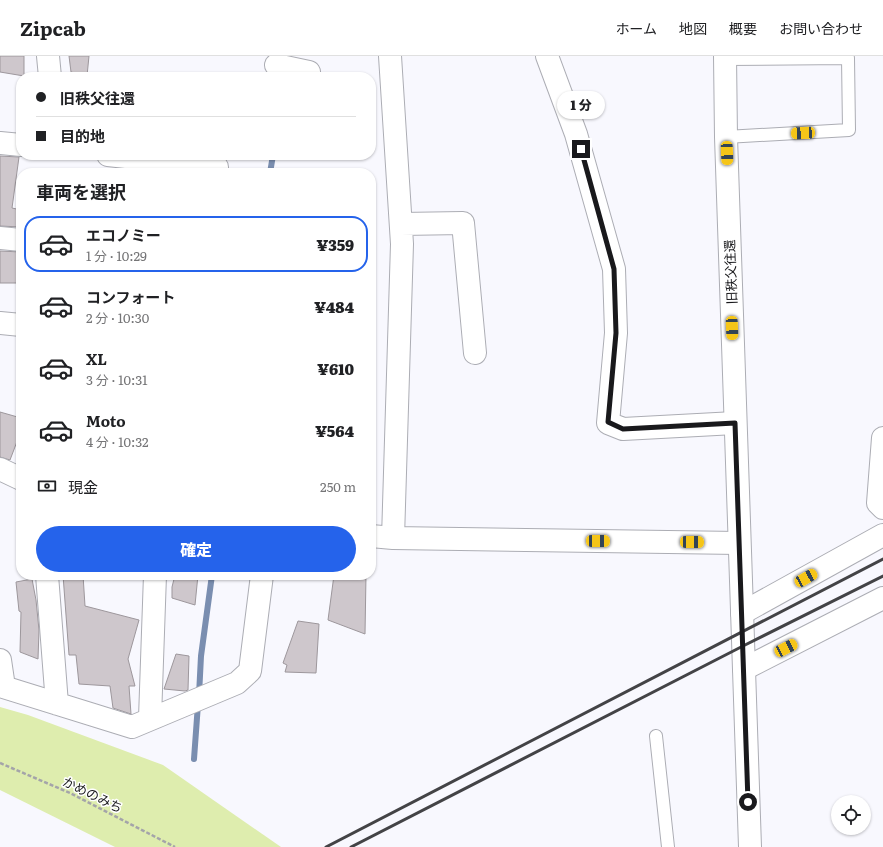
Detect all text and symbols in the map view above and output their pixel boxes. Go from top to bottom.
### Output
text: Zipcab [20,14,86,42]
text: ホーム [615,18,657,38]
text: 地図 [679,18,707,38]
text: 概要 [729,18,757,38]
text: お問い合わせ [779,18,863,38]
text: 旧秩父往還 [60,86,135,109]
callout: 1 分 [557,91,605,119]
text: 1 分 [570,95,592,114]
text: 目的地 [60,124,105,147]
car [791,126,815,140]
route end [572,140,590,158]
car [721,141,733,165]
text: 車両を選択 [36,178,126,205]
text: エコノミー [86,223,161,246]
icon: car [38,226,74,262]
text: ¥359 [317,233,354,256]
street label: 旧秩父往還 [719,239,741,305]
text: 1 分 · 10:29 [86,246,147,265]
text: コンフォート [86,285,176,308]
icon: car [38,288,74,324]
text: ¥484 [314,295,354,318]
text: 2 分 · 10:30 [86,308,149,327]
car [726,316,738,340]
text: XL [86,347,107,370]
icon: car [38,350,74,386]
text: ¥610 [317,357,354,380]
text: 3 分 · 10:31 [86,370,148,389]
text: Moto [86,409,126,432]
icon: car [38,412,74,448]
text: ¥564 [315,419,354,442]
text: 4 分 · 10:32 [86,432,149,451]
icon: cash [36,475,58,497]
text: 現金 [68,475,98,498]
text: 250 m [320,477,356,496]
button: 確定 [36,526,356,572]
car [586,535,610,547]
car [680,536,704,548]
car [793,567,819,589]
car [773,637,799,659]
street label: かめのみち [60,771,126,817]
route start [739,793,757,811]
map controls [831,795,871,835]
button: locate [831,795,871,835]

